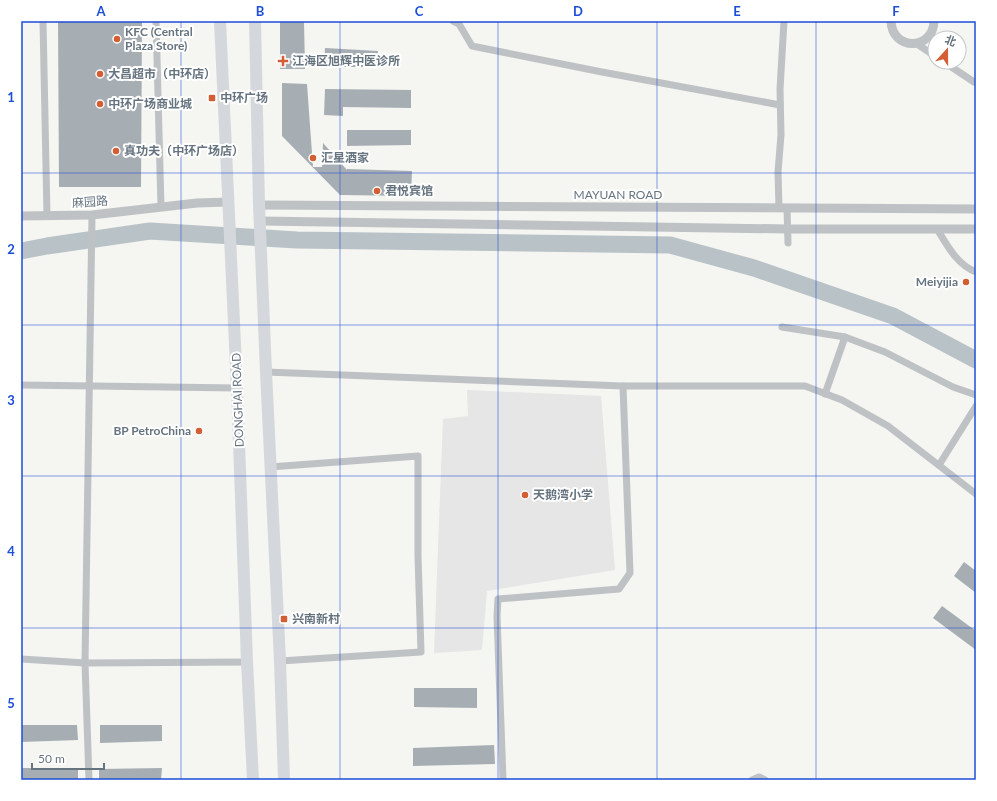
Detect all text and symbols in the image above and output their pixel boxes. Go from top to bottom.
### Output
text: A [95,3,106,19]
text: B [256,3,265,19]
text: C [415,3,424,19]
text: D [573,3,583,19]
text: E [733,3,741,19]
text: F [892,3,900,19]
place label: KFC (Central Plaza Store) [125,24,193,53]
north arrow [927,30,967,70]
text: 北 [943,32,958,48]
marker: KFC (Central Plaza Store) [112,34,122,44]
place label: 江海区旭辉中医诊所 [292,53,400,68]
marker: 江海区旭辉中医诊所 [277,55,289,67]
place label: 大昌超市（中环店） [108,66,216,81]
marker: 大昌超市（中环店） [95,69,105,79]
text: 1 [7,89,15,105]
place label: 中环广场 [220,90,268,105]
marker: 中环广场 [207,93,217,103]
place label: 中环广场商业城 [108,96,192,111]
marker: 中环广场商业城 [95,99,105,109]
place label: 真功夫（中环广场店） [124,143,244,158]
marker: 真功夫（中环广场店） [111,146,121,156]
place label: 汇星酒家 [321,150,369,165]
marker: 汇星酒家 [308,153,318,163]
place label: 君悦宾馆 [385,183,433,198]
marker: 君悦宾馆 [372,186,382,196]
street label: MAYUAN ROAD [574,187,662,202]
street label: 麻园路 [71,193,108,210]
text: 2 [7,241,15,257]
place label: Meiyijia [916,274,958,289]
marker: Meiyijia [961,277,971,287]
street label: DONGHAI ROAD [228,353,247,447]
text: 3 [7,392,15,408]
place label: BP PetroChina [113,423,191,438]
marker: BP PetroChina [194,426,204,436]
place label: 天鹅湾小学 [533,487,593,502]
marker: 天鹅湾小学 [520,490,530,500]
text: 4 [7,543,15,559]
place label: 兴南新村 [292,611,340,626]
marker: 兴南新村 [279,614,289,624]
text: 5 [7,695,15,711]
scale bar [32,745,104,771]
text: 50 m [38,751,65,766]

